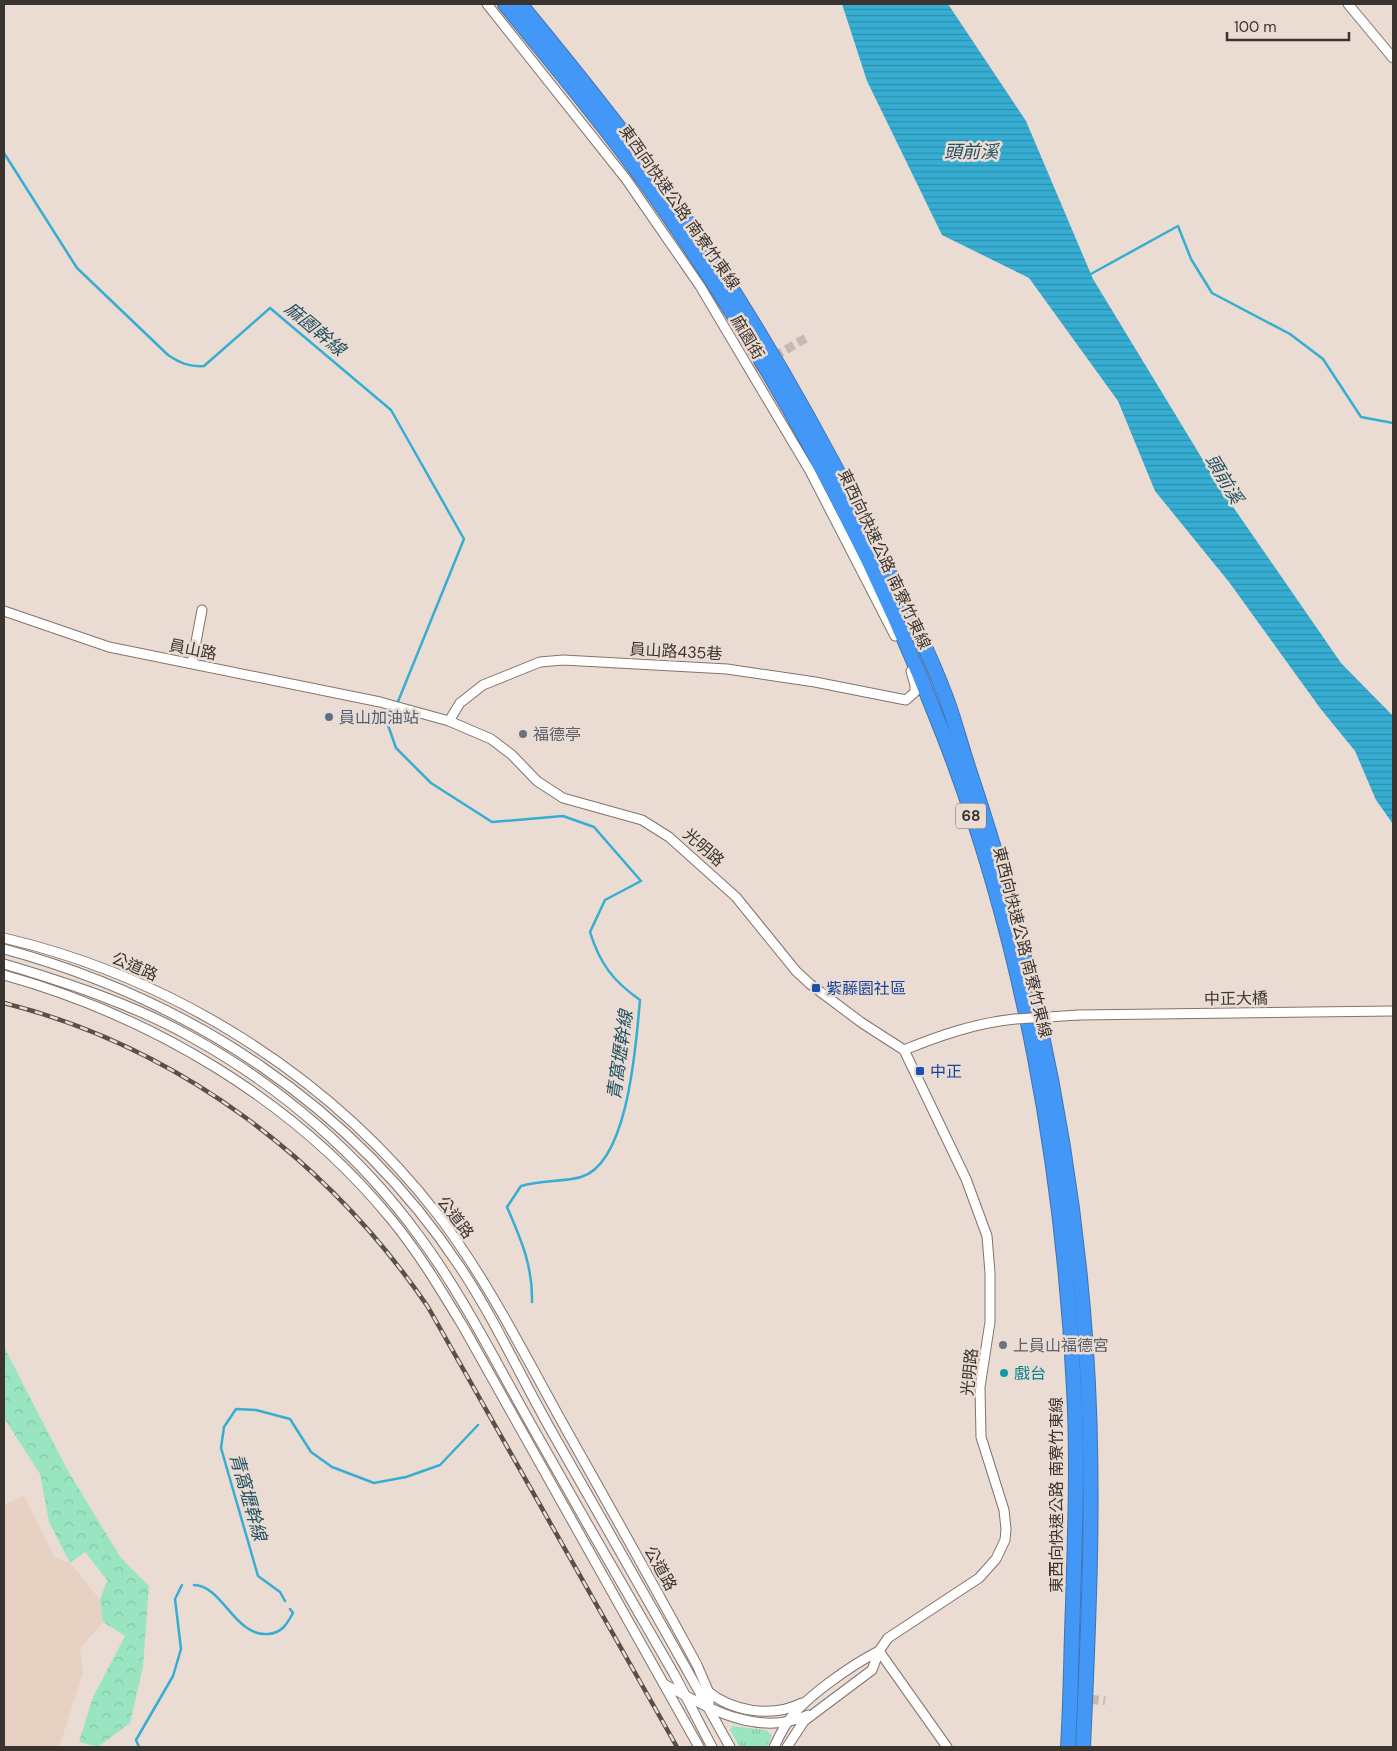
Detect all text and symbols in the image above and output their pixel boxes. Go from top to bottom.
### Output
scale bar [1227,10,1350,42]
text: 100 m [1234,17,1277,37]
street label: 東西向快速公路 南寮竹東線 [615,121,744,294]
water label: 頭前溪 [944,140,1001,164]
water label: 麻園幹線 [280,297,352,363]
street label: 麻園街 [726,311,769,363]
water label: 頭前溪 [1200,450,1250,511]
street label: 東西向快速公路 南寮竹東線 [834,466,936,653]
street label: 員山路 [167,635,218,664]
street label: 員山路435巷 [629,639,723,664]
place label: 員山加油站 [339,707,419,728]
marker: 員山加油站 [323,711,335,723]
place label: 福德亭 [533,724,581,745]
marker: 福德亭 [517,728,529,740]
road number: 68 [956,804,986,828]
street label: 光明路 [679,824,729,871]
street label: 東西向快速公路 南寮竹東線 [989,844,1056,1040]
street label: 公道路 [109,947,161,986]
place label: 紫藤園社區 [826,978,906,999]
marker: 紫藤園社區 [810,982,822,994]
street label: 中正大橋 [1204,987,1268,1010]
water label: 青窩壢幹線 [602,1007,638,1101]
place label: 中正 [930,1061,962,1082]
marker: 中正 [914,1065,926,1077]
street label: 公道路 [433,1192,478,1243]
place label: 上員山福德宮 [1013,1335,1109,1356]
marker: 上員山福德宮 [997,1339,1009,1351]
street label: 光明路 [957,1347,982,1397]
place label: 戲台 [1014,1363,1046,1384]
marker: 戲台 [998,1367,1010,1379]
street label: 東西向快速公路 南寮竹東線 [1046,1397,1067,1593]
water label: 青窩壢幹線 [224,1450,272,1545]
street label: 公道路 [640,1542,681,1594]

